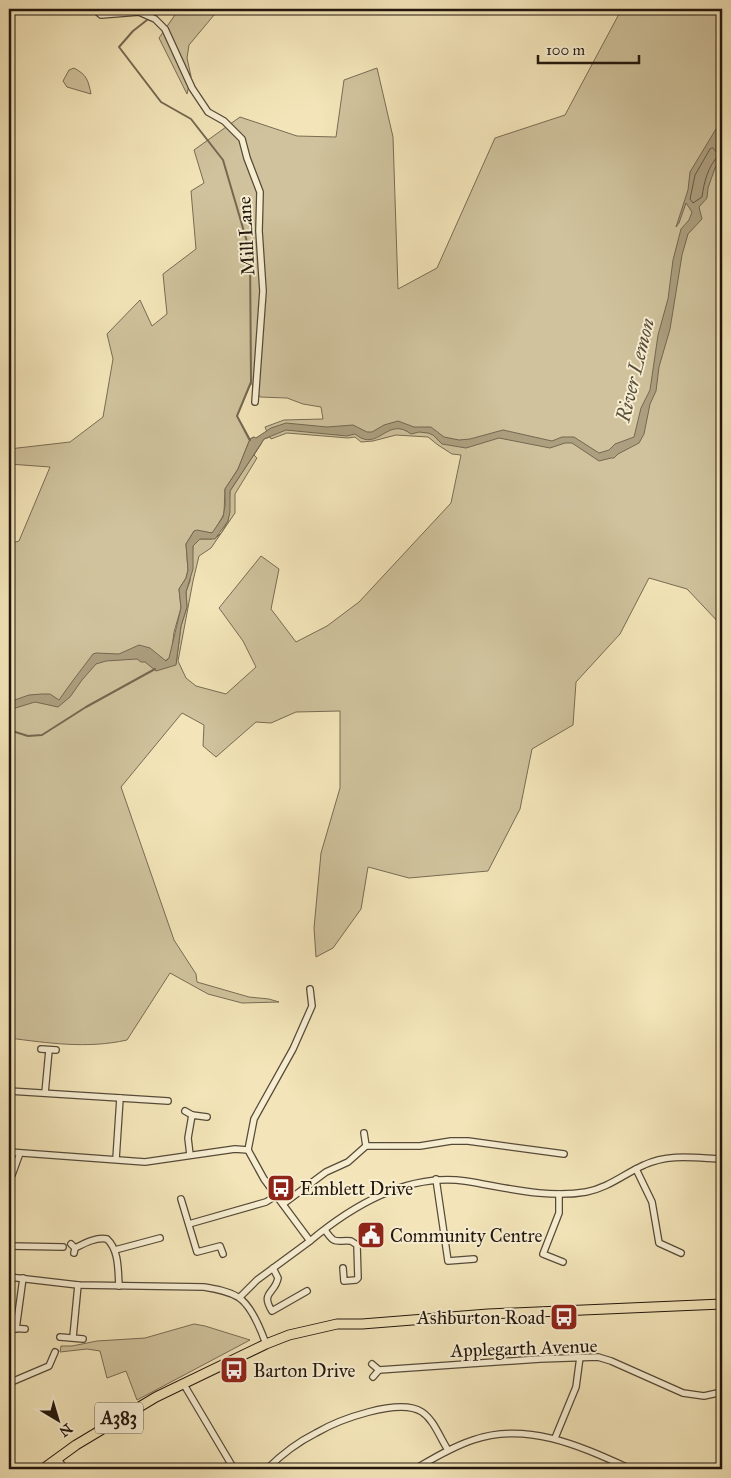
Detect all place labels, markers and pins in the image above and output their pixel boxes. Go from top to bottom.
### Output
bus stop icon: Emblett Drive [266,1173,296,1203]
place label: Emblett Drive [300,1177,413,1200]
public building icon: Community Centre [356,1220,386,1250]
place label: Community Centre [390,1224,542,1247]
bus stop icon: Ashburton Road [549,1302,579,1332]
place label: Ashburton Road [416,1306,545,1329]
bus stop icon: Barton Drive [219,1355,249,1385]
place label: Barton Drive [253,1359,356,1382]

